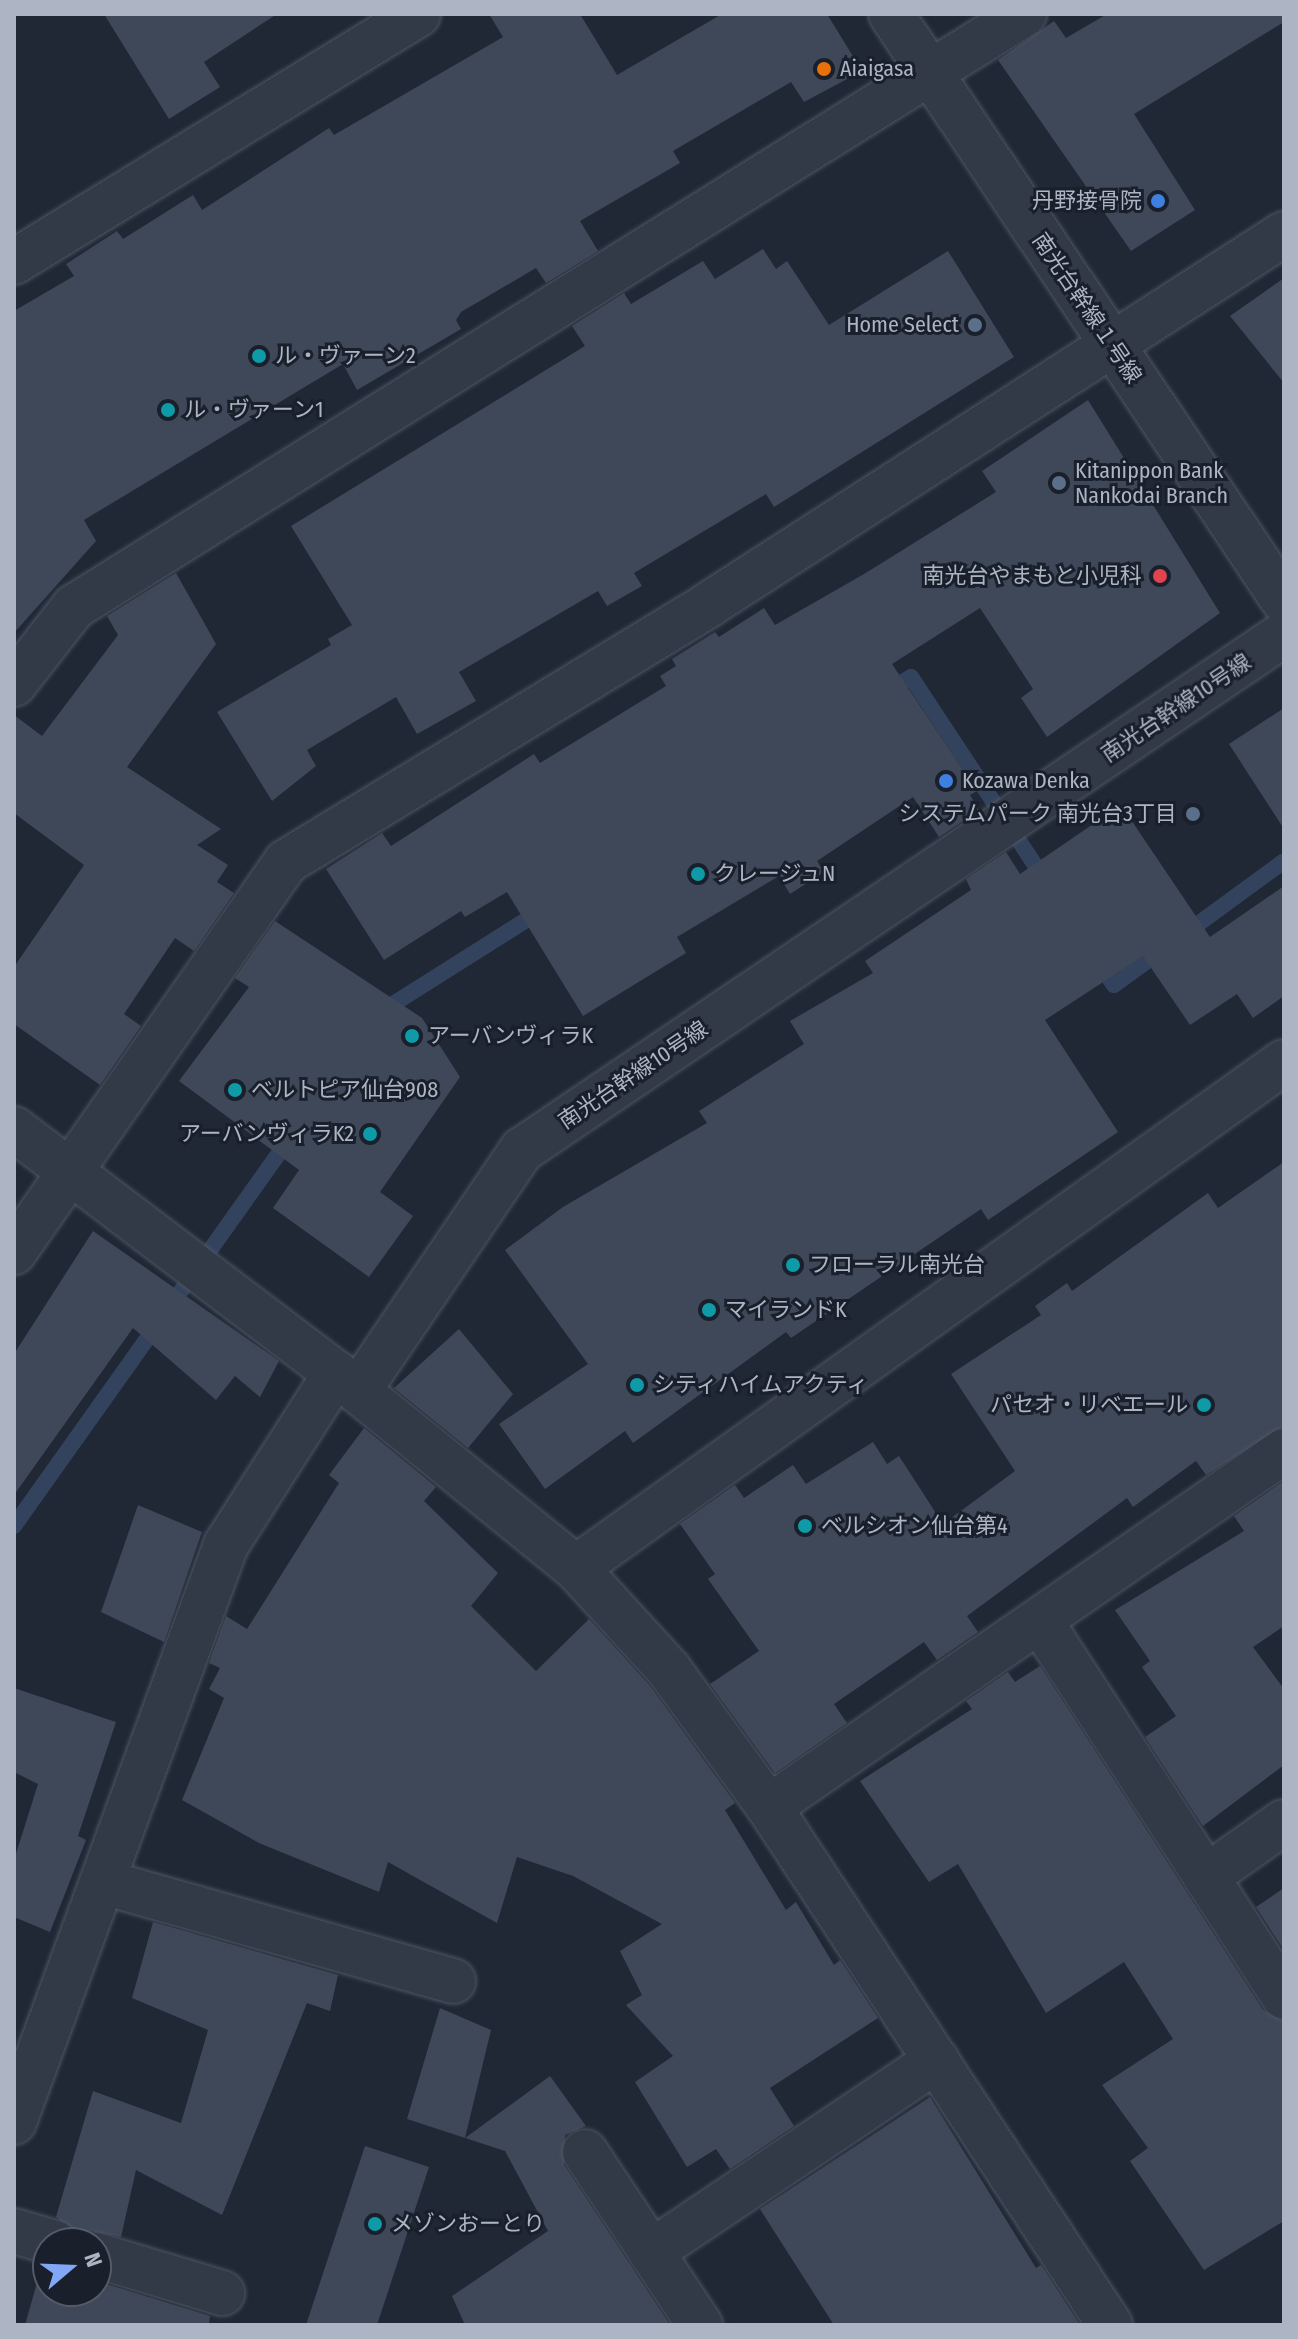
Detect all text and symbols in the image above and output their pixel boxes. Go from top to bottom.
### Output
place label: Aiaigasa [840,56,914,82]
marker: Aiaigasa [815,60,833,78]
place label: 丹野接骨院 [1032,188,1142,214]
marker: 丹野接骨院 [1149,192,1167,210]
street label: 南光台幹線１号線 [1027,228,1147,388]
place label: Home Select [846,312,959,338]
marker: Home Select [966,316,984,334]
place label: ル・ヴァーン2 [275,343,417,369]
marker: ル・ヴァーン2 [250,347,268,365]
place label: ル・ヴァーン1 [184,397,325,423]
marker: ル・ヴァーン1 [159,401,177,419]
place label: Kitanippon Bank Nankodai Branch [1075,457,1228,508]
marker: Kitanippon Bank Nankodai Branch [1050,474,1068,492]
place label: 南光台やまもと小児科 [922,563,1142,589]
marker: 南光台やまもと小児科 [1149,565,1171,587]
street label: 南光台幹線10号線 [1096,648,1256,768]
place label: Kozawa Denka [962,768,1090,794]
marker: Kozawa Denka [937,772,955,790]
place label: システムパーク 南光台3丁目 [898,801,1177,827]
marker: システムパーク 南光台3丁目 [1184,805,1202,823]
place label: クレージュN [714,861,837,887]
marker: クレージュN [689,865,707,883]
street label: 南光台幹線10号線 [553,1015,713,1135]
place label: アーバンヴィラK [428,1023,592,1049]
marker: アーバンヴィラK [403,1027,421,1045]
place label: ベルトピア仙台908 [251,1077,438,1103]
marker: ベルトピア仙台908 [226,1081,244,1099]
place label: アーバンヴィラK2 [180,1121,354,1147]
marker: アーバンヴィラK2 [361,1125,379,1143]
place label: フローラル南光台 [809,1252,985,1278]
marker: フローラル南光台 [784,1256,802,1274]
place label: マイランドK [725,1297,847,1323]
marker: マイランドK [700,1301,718,1319]
place label: シティハイムアクティ [653,1372,873,1398]
marker: シティハイムアクティ [628,1376,646,1394]
place label: パセオ・リベエール [990,1392,1188,1418]
marker: パセオ・リベエール [1195,1396,1213,1414]
place label: ベルシオン仙台第4 [821,1513,1008,1539]
marker: ベルシオン仙台第4 [796,1517,814,1535]
place label: メゾンおーとり [391,2211,545,2237]
marker: メゾンおーとり [366,2215,384,2233]
north arrow [32,2227,112,2307]
text: N [78,2249,108,2270]

